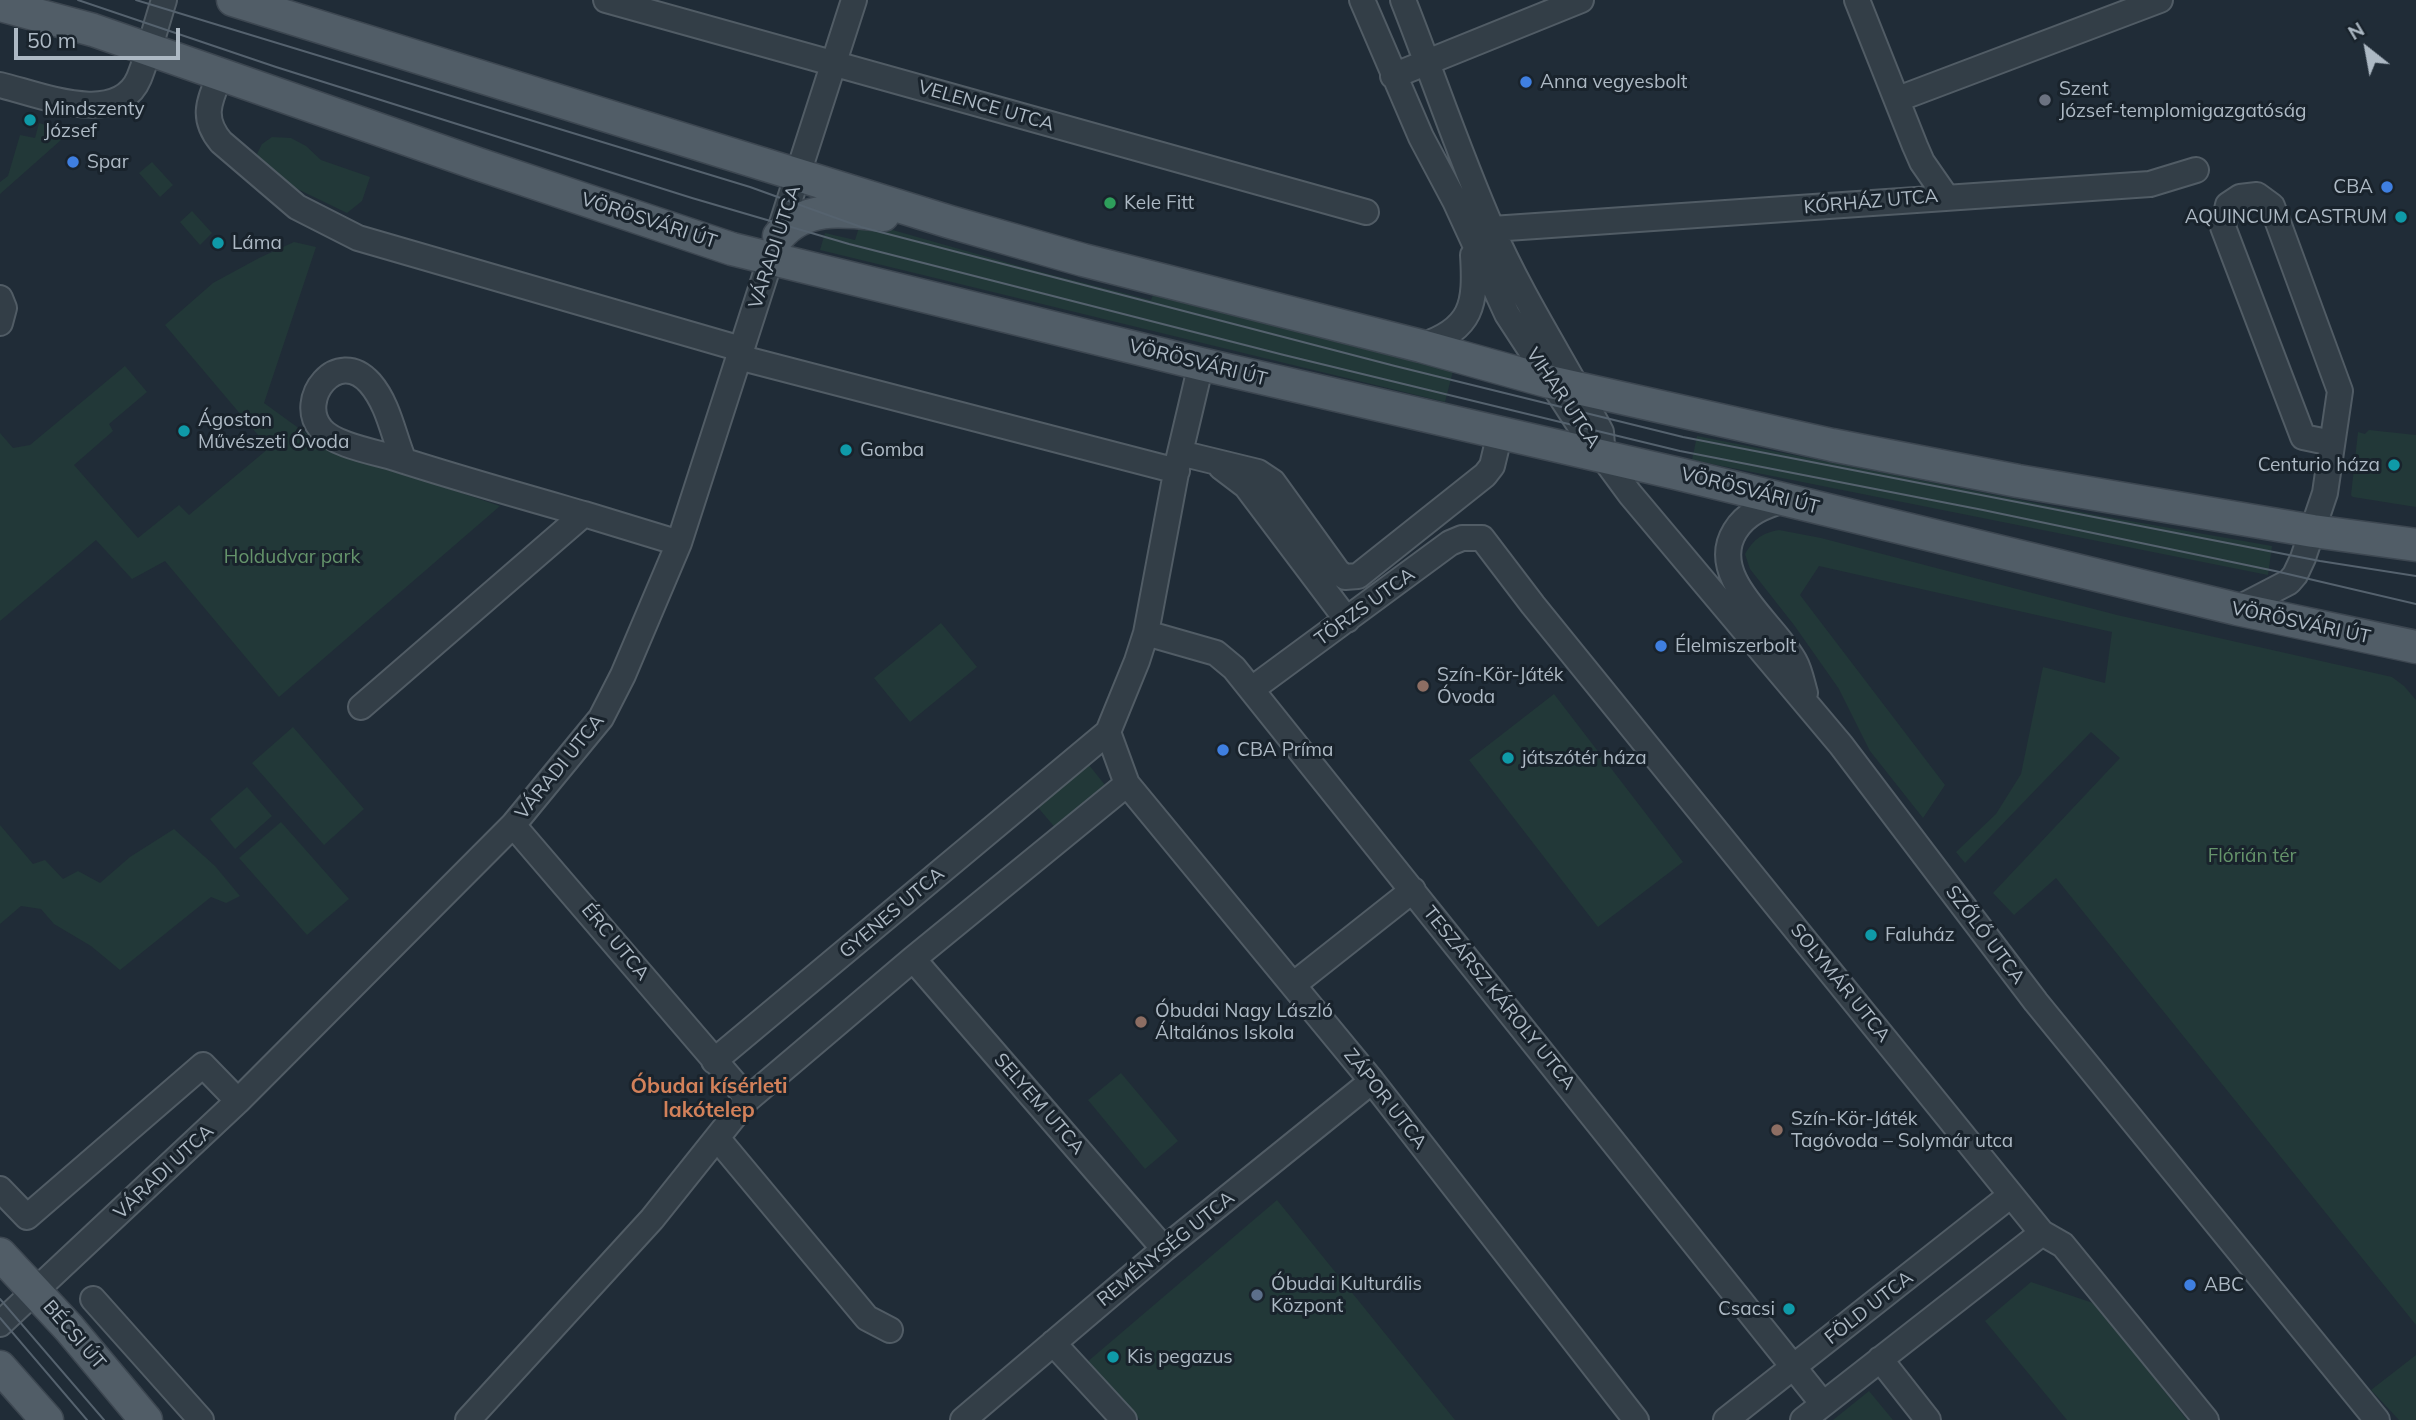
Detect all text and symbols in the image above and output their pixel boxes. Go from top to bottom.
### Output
scale bar [18,14,184,58]
north arrow [2332,14,2402,84]
text: N [2344,17,2369,45]
text: 50 m [27,27,76,53]
place label: Anna vegyesbolt [1540,71,1687,93]
marker: Anna vegyesbolt [1518,74,1534,90]
street label: VELENCE UTCA [915,76,1057,136]
place label: Szent József-templomigazgatóság [2059,78,2306,122]
marker: Szent József-templomigazgatóság [2037,92,2053,108]
place label: Mindszenty József [44,98,145,142]
marker: Mindszenty József [22,112,38,128]
place label: Spar [87,151,129,173]
marker: Spar [65,154,81,170]
place label: CBA [2333,176,2373,198]
marker: CBA [2379,179,2395,195]
street label: VÁRADI UTCA [744,182,806,312]
street label: KÓRHÁZ UTCA [1803,185,1939,219]
street label: VÖRÖSVÁRI ÚT [578,188,720,254]
place label: Kele Fitt [1124,192,1194,214]
marker: Kele Fitt [1102,195,1118,211]
place label: AQUINCUM CASTRUM [2185,206,2387,228]
marker: AQUINCUM CASTRUM [2393,209,2409,225]
place label: Láma [232,232,282,254]
marker: Láma [210,235,226,251]
street label: VÖRÖSVÁRI ÚT [1127,335,1269,391]
street label: VIHAR UTCA [1521,344,1605,452]
place label: Ágoston Művészeti Óvoda [198,409,349,453]
marker: Ágoston Művészeti Óvoda [176,423,192,439]
place label: Gomba [860,439,924,461]
marker: Gomba [838,442,854,458]
place label: Centurio háza [2258,454,2380,476]
marker: Centurio háza [2386,457,2402,473]
street label: VÖRÖSVÁRI ÚT [1679,463,1821,519]
park label: Holdudvar park [224,546,360,568]
street label: TÖRZS UTCA [1311,563,1419,651]
street label: VÖRÖSVÁRI ÚT [2229,597,2373,649]
place label: Élelmiszerbolt [1675,635,1796,657]
marker: Élelmiszerbolt [1653,638,1669,654]
place label: Szín-Kör-Játék Óvoda [1437,664,1564,708]
marker: Szín-Kör-Játék Óvoda [1415,678,1431,694]
street label: VÁRADI UTCA [511,710,609,824]
place label: CBA Príma [1237,739,1333,761]
marker: CBA Príma [1215,742,1231,758]
place label: játszótér háza [1522,747,1647,769]
marker: játszótér háza [1500,750,1516,766]
park label: Flórián tér [2208,845,2296,867]
street label: GYENES UTCA [835,863,949,963]
street label: SZŐLŐ UTCA [1940,881,2030,989]
street label: ÉRC UTCA [576,899,654,985]
street label: TESZÁRSZ KÁROLY UTCA [1418,902,1580,1094]
street label: SOLYMÁR UTCA [1785,919,1895,1047]
place label: Faluház [1885,924,1955,946]
marker: Faluház [1863,927,1879,943]
place label: Óbudai Nagy László Általános Iskola [1155,1000,1333,1044]
marker: Óbudai Nagy László Általános Iskola [1133,1014,1149,1030]
street label: ZÁPOR UTCA [1339,1044,1431,1154]
street label: SELYEM UTCA [989,1049,1089,1159]
district label: Óbudai kísérleti lakótelep [630,1074,788,1124]
place label: Szín-Kör-Játék Tagóvoda – Solymár utca [1791,1108,2013,1152]
street label: VÁRADI UTCA [109,1120,219,1224]
marker: Szín-Kör-Játék Tagóvoda – Solymár utca [1769,1122,1785,1138]
street label: REMÉNYSÉG UTCA [1093,1187,1239,1311]
street label: FÖLD UTCA [1820,1266,1918,1350]
place label: Óbudai Kulturális Központ [1271,1273,1422,1317]
place label: ABC [2204,1274,2244,1296]
marker: ABC [2182,1277,2198,1293]
marker: Óbudai Kulturális Központ [1249,1287,1265,1303]
street label: BÉCSI ÚT [38,1296,110,1374]
place label: Csacsi [1718,1298,1775,1320]
marker: Csacsi [1781,1301,1797,1317]
place label: Kis pegazus [1127,1346,1233,1368]
marker: Kis pegazus [1105,1349,1121,1365]

